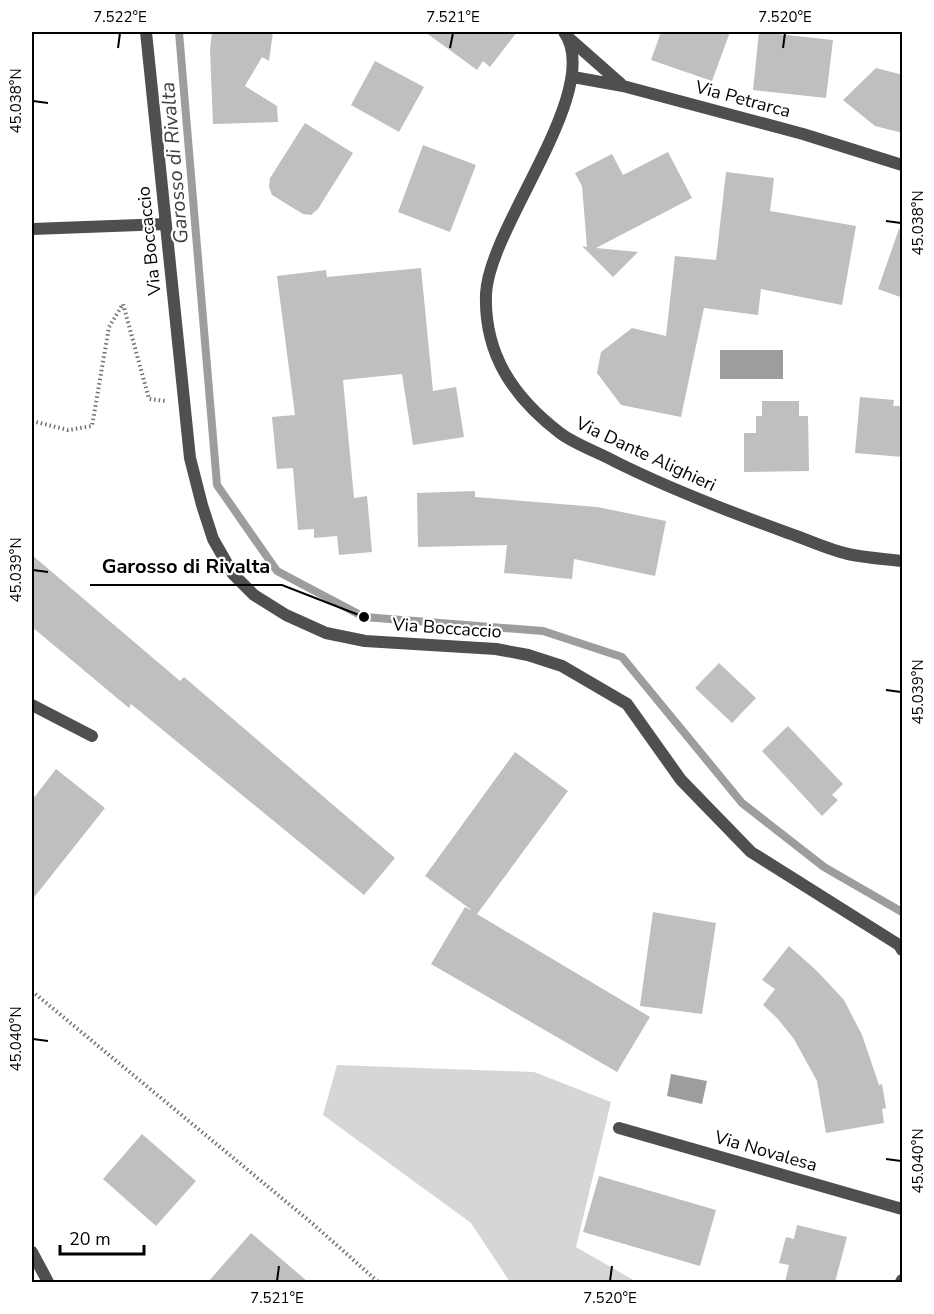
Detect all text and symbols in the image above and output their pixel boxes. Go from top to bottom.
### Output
text: 7.522°E [93,7,147,27]
text: 7.521°E [426,7,480,27]
text: 7.520°E [758,7,812,27]
text: 45.038°N [6,68,26,134]
street label: Via Petrarca [692,75,793,123]
water label: Garosso di Rivalta [154,81,195,245]
street label: Via Boccaccio [131,185,167,298]
text: 45.038°N [908,190,928,256]
street label: Via Dante Alighieri [571,411,720,497]
text: 45.039°N [6,537,26,603]
callout: Garosso di Rivalta [90,547,282,585]
text: Garosso di Rivalta [102,553,270,580]
street label: Via Boccaccio [391,612,502,644]
text: 45.039°N [908,659,928,725]
text: 45.040°N [6,1006,26,1072]
street label: Via Novalesa [711,1125,820,1177]
text: 45.040°N [908,1128,928,1194]
scale bar [60,1218,144,1256]
text: 20 m [69,1227,111,1251]
text: 7.521°E [250,1288,304,1308]
text: 7.520°E [583,1288,637,1308]

